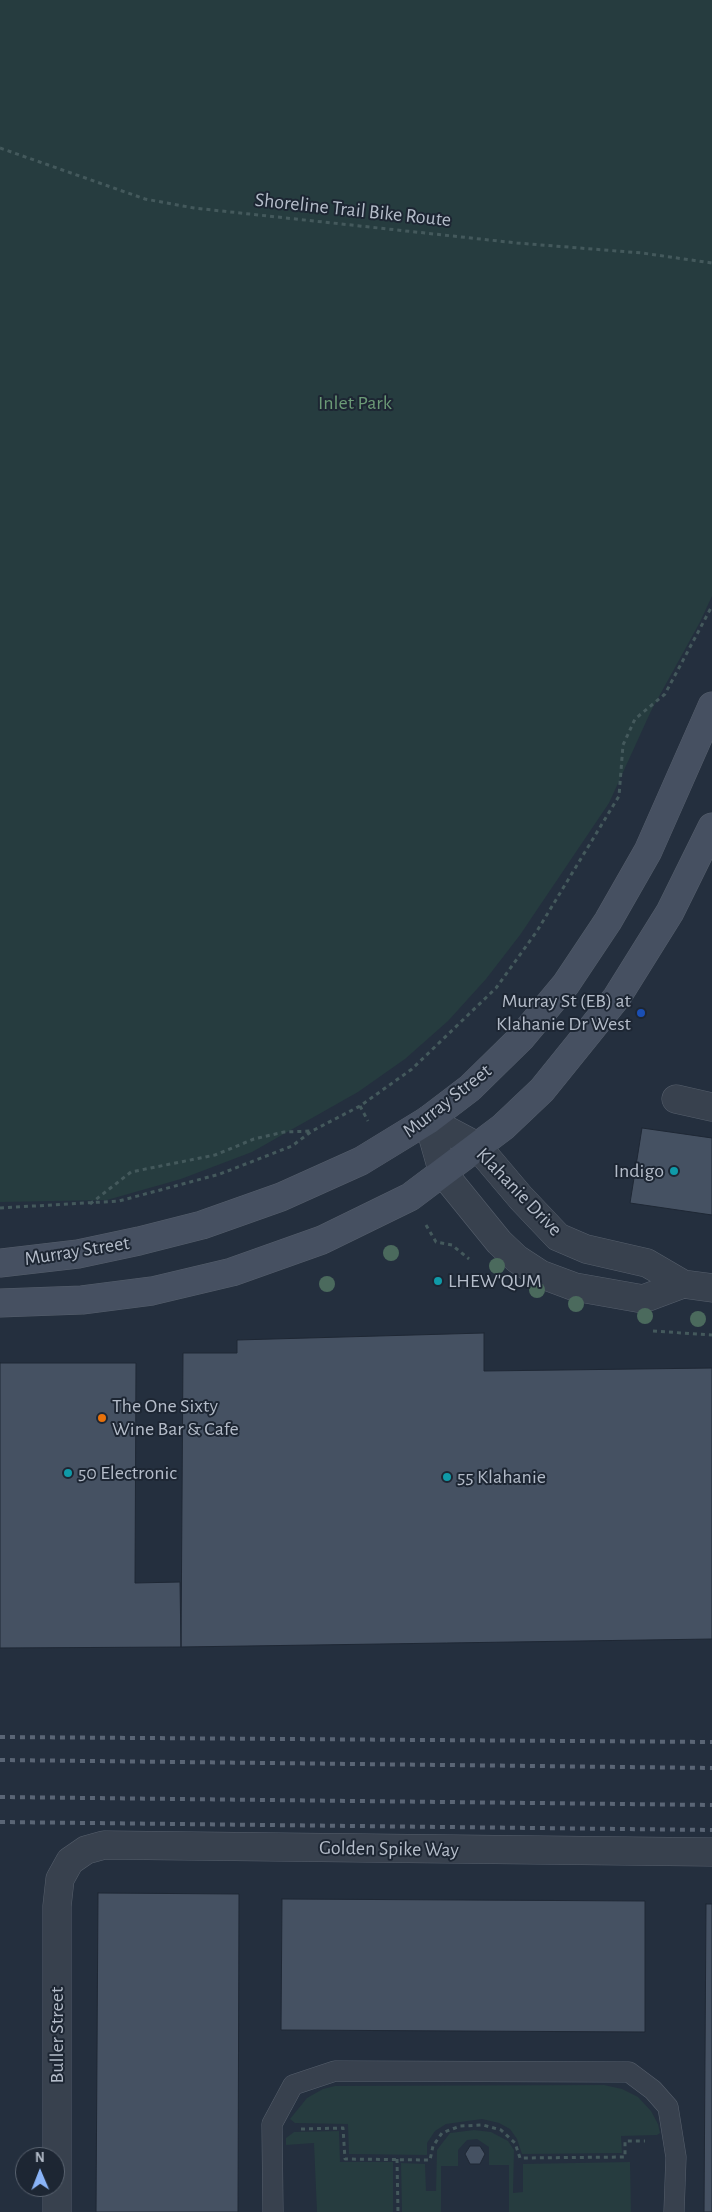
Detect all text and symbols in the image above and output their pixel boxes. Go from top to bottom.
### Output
street label: Shoreline Trail Bike Route [254,188,452,232]
park label: Inlet Park [318,391,392,415]
place label: Murray St (EB) at Klahanie Dr West [496,989,631,1036]
marker: Murray St (EB) at Klahanie Dr West [635,1007,647,1019]
street label: Murray Street [398,1059,496,1143]
street label: Klahanie Drive [471,1143,567,1241]
place label: Indigo [614,1159,664,1183]
marker: Indigo [668,1165,680,1177]
street label: Murray Street [23,1231,131,1271]
place label: LHEW'QUM [448,1269,542,1293]
marker: LHEW'QUM [432,1275,444,1287]
place label: The One Sixty Wine Bar & Cafe [112,1394,239,1441]
marker: The One Sixty Wine Bar & Cafe [96,1412,108,1424]
place label: 50 Electronic [78,1461,177,1485]
place label: 55 Klahanie [457,1465,546,1489]
marker: 50 Electronic [62,1467,74,1479]
marker: 55 Klahanie [441,1471,453,1483]
street label: Golden Spike Way [319,1836,459,1862]
street label: Buller Street [45,1987,69,2083]
north arrow [15,2147,65,2197]
text: N [35,2151,45,2165]

